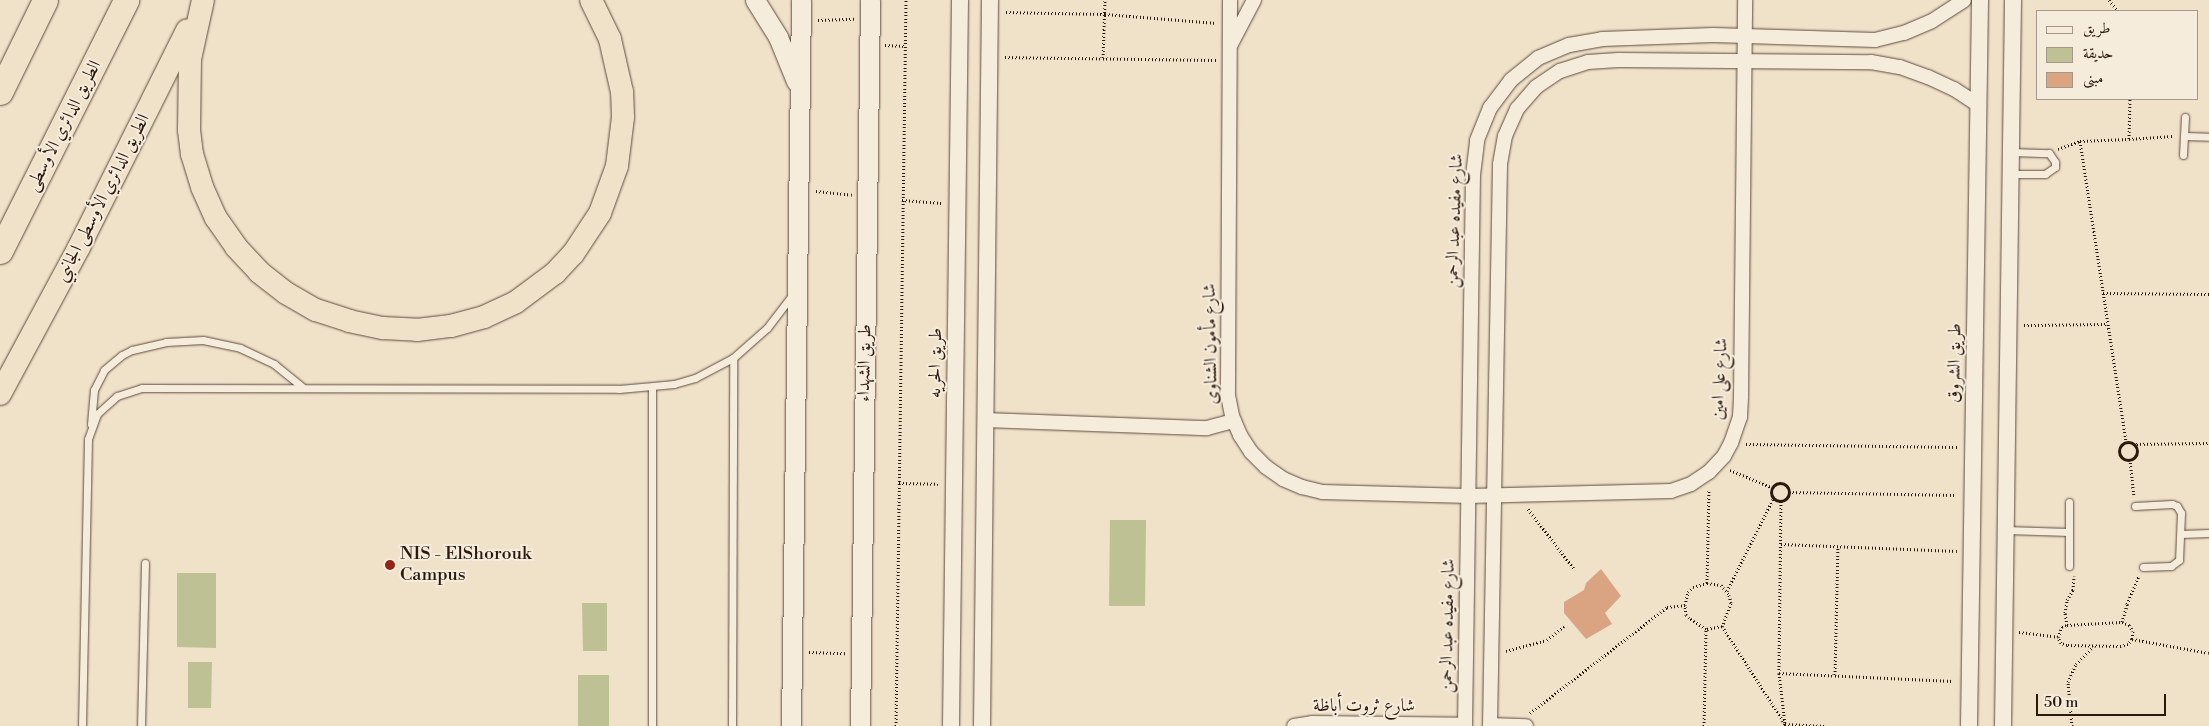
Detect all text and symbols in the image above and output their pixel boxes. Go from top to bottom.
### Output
legend [2036,10,2199,100]
text: طريق [2083,19,2110,38]
text: حديقة [2083,44,2113,63]
street label: الطريق الدائري الأوسطى [22,57,106,195]
text: مبنى [2083,69,2103,88]
street label: الطريق الدائري الأوسطى الجانبي [51,111,155,285]
street label: شارع مفيده عبد الرحمن [1442,153,1468,289]
street label: شارع مأمون الشناوى [1199,283,1223,405]
street label: طريق الشروق [1944,323,1966,403]
street label: طريق الشهداء [854,324,876,402]
street label: طريق الحريه [925,328,947,398]
street label: شارع على امين [1707,337,1733,421]
place label: NIS - ElShorouk Campus [400,544,531,586]
marker: NIS - ElShorouk Campus [384,559,396,571]
street label: شارع مفيده عبد الرحمن [1436,559,1460,693]
scale bar [2039,684,2169,716]
text: 50 m [2044,693,2078,712]
street label: شارع ثروت أباظة [1313,695,1415,717]

